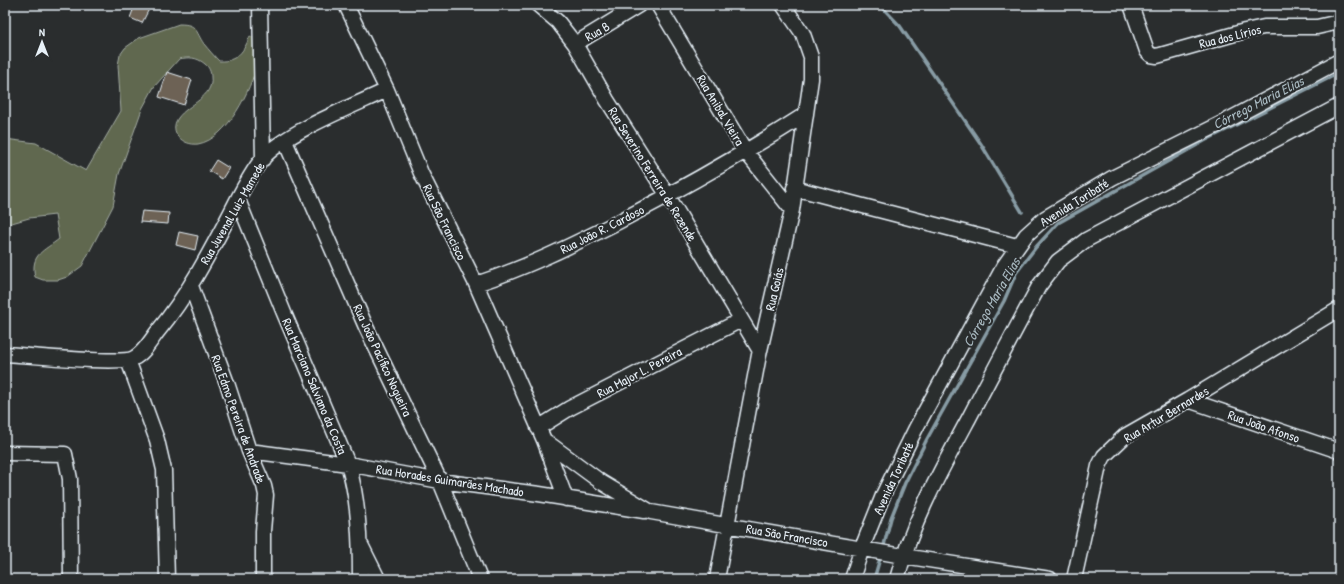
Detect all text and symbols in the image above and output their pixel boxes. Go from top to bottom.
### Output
street label: Rua B [581,17,613,45]
street label: Rua dos Lírios [1197,20,1263,52]
north arrow [22,22,62,62]
text: N [39,25,45,39]
water label: Córrego Maria Elias [1209,70,1309,134]
street label: Rua Anibal Vieira [693,71,749,149]
street label: Rua Severino Ferreira de Rezende [604,103,702,245]
street label: Rua Juvenal Luiz Mamede [195,158,269,268]
street label: Avenida Toribaté [1036,174,1112,230]
street label: Rua São Francisco [419,181,471,263]
street label: Rua João R. Cardoso [557,200,647,258]
water label: Córrego Maria Elias [958,253,1026,350]
street label: Rua Goiás [760,266,788,312]
street label: Rua João Pacífico Nogueira [349,301,417,419]
street label: Rua Marciano Salviano da Costa [278,315,352,457]
street label: Rua Major L. Pereira [593,342,685,402]
street label: Rua Edmo Pereira de Andrade [207,352,271,486]
street label: Rua Artur Bernardes [1120,382,1212,446]
street label: Rua João Afonso [1226,405,1302,447]
street label: Avenida Toribaté [868,439,918,517]
street label: Rua Horades Guimarães Machado [375,459,525,501]
street label: Rua São Francisco [745,519,829,551]

